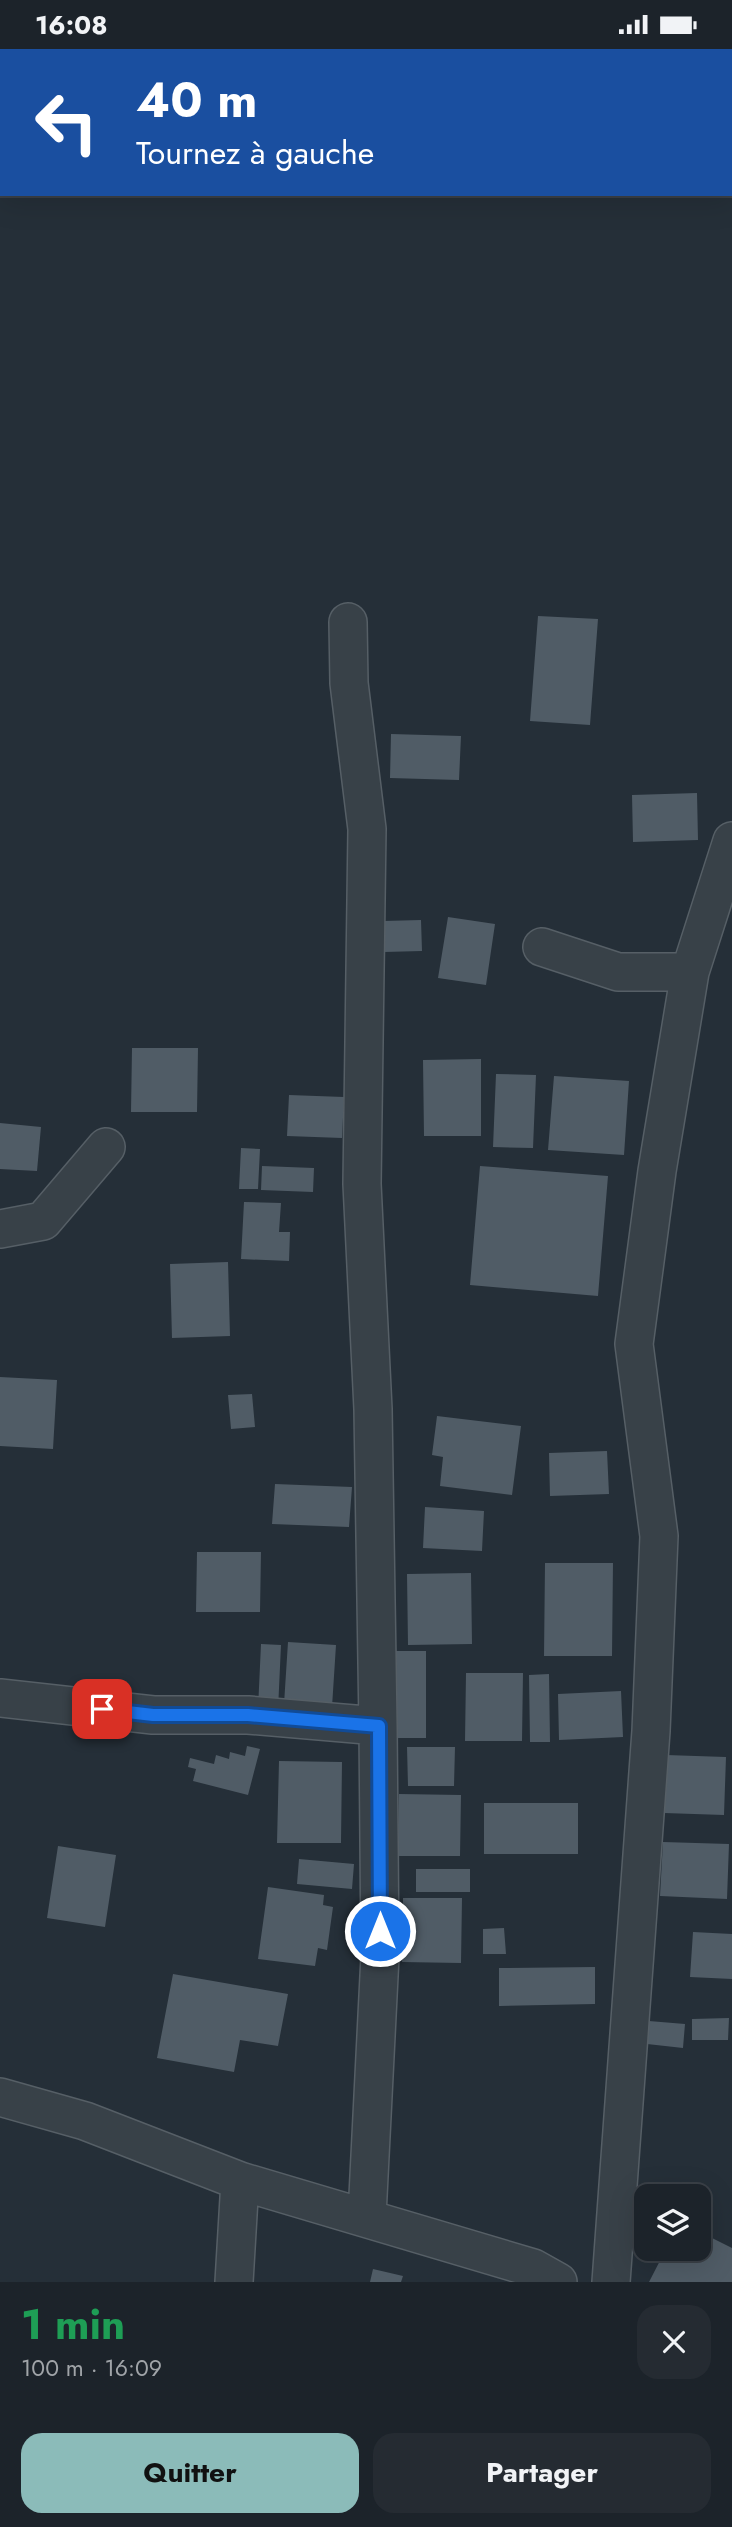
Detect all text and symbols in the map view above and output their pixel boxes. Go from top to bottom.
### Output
text: 16:08 [35,6,108,44]
text: 40 m [136,65,258,135]
icon: left [21,77,112,168]
text: Tournez à gauche [136,130,374,176]
pin [72,1679,132,1739]
icon: arrive [83,1690,121,1728]
position arrow [343,1894,417,1968]
map controls [634,2184,711,2261]
button: layers [634,2184,711,2261]
text: 1 min [21,2294,125,2355]
button: close [637,2305,711,2379]
text: 100 m · 16:09 [21,2351,162,2385]
button: Quitter [21,2433,359,2513]
button: Partager [373,2433,711,2513]

